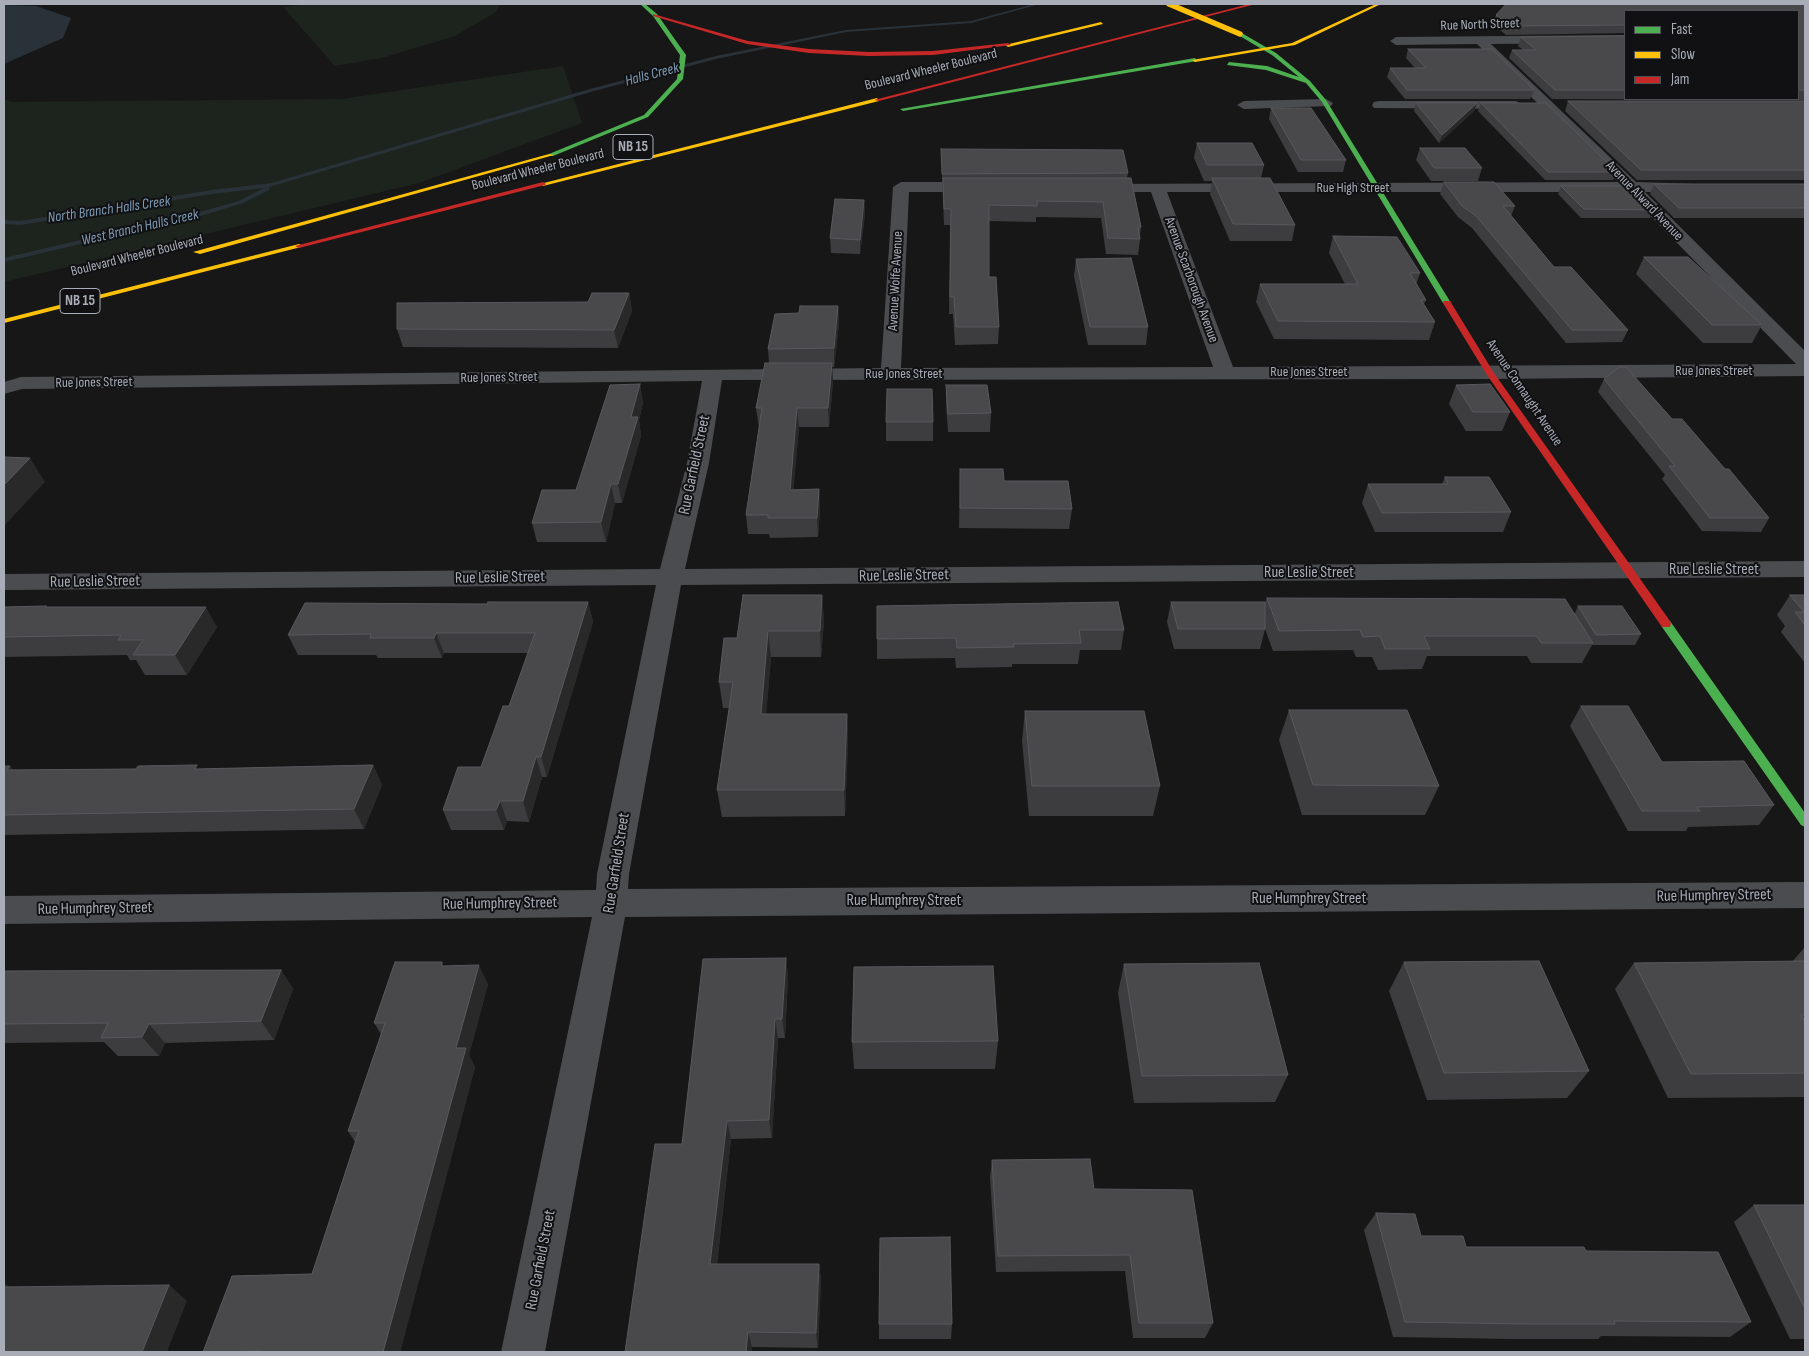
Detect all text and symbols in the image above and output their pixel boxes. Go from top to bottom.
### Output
legend [1624,10,1799,100]
street label: Rue North Street [1440,15,1520,35]
text: Fast [1671,20,1692,39]
street label: Boulevard Wheeler Boulevard [863,45,999,95]
text: Slow [1671,45,1695,64]
water label: Halls Creek [623,59,681,91]
text: Jam [1671,70,1689,89]
road number: NB 15 [613,134,653,160]
street label: Boulevard Wheeler Boulevard [470,145,606,195]
street label: Avenue Alward Avenue [1602,158,1686,244]
street label: Rue High Street [1316,180,1390,196]
water label: North Branch Halls Creek [47,192,171,228]
water label: West Branch Halls Creek [80,206,200,250]
street label: Avenue Scarborough Avenue [1160,215,1222,345]
street label: Boulevard Wheeler Boulevard [69,231,205,281]
street label: Avenue Wolfe Avenue [885,231,907,331]
road number: NB 15 [60,288,100,314]
street label: Avenue Connaught Avenue [1482,337,1566,449]
street label: Rue Jones Street [1675,363,1753,379]
street label: Rue Jones Street [1270,364,1348,380]
street label: Rue Jones Street [865,366,943,382]
street label: Rue Jones Street [460,369,538,387]
street label: Rue Jones Street [55,374,133,392]
street label: Rue Garfield Street [675,413,715,517]
street label: Rue Leslie Street [1669,560,1759,580]
street label: Rue Leslie Street [1264,563,1354,583]
street label: Rue Leslie Street [859,566,949,586]
street label: Rue Leslie Street [455,568,545,588]
street label: Rue Leslie Street [50,572,140,592]
street label: Rue Garfield Street [600,811,634,915]
street label: Rue Humphrey Street [1656,885,1772,907]
street label: Rue Humphrey Street [1252,889,1366,909]
street label: Rue Humphrey Street [847,891,961,911]
street label: Rue Humphrey Street [442,893,558,915]
street label: Rue Humphrey Street [37,898,153,920]
street label: Rue Garfield Street [522,1208,560,1312]

